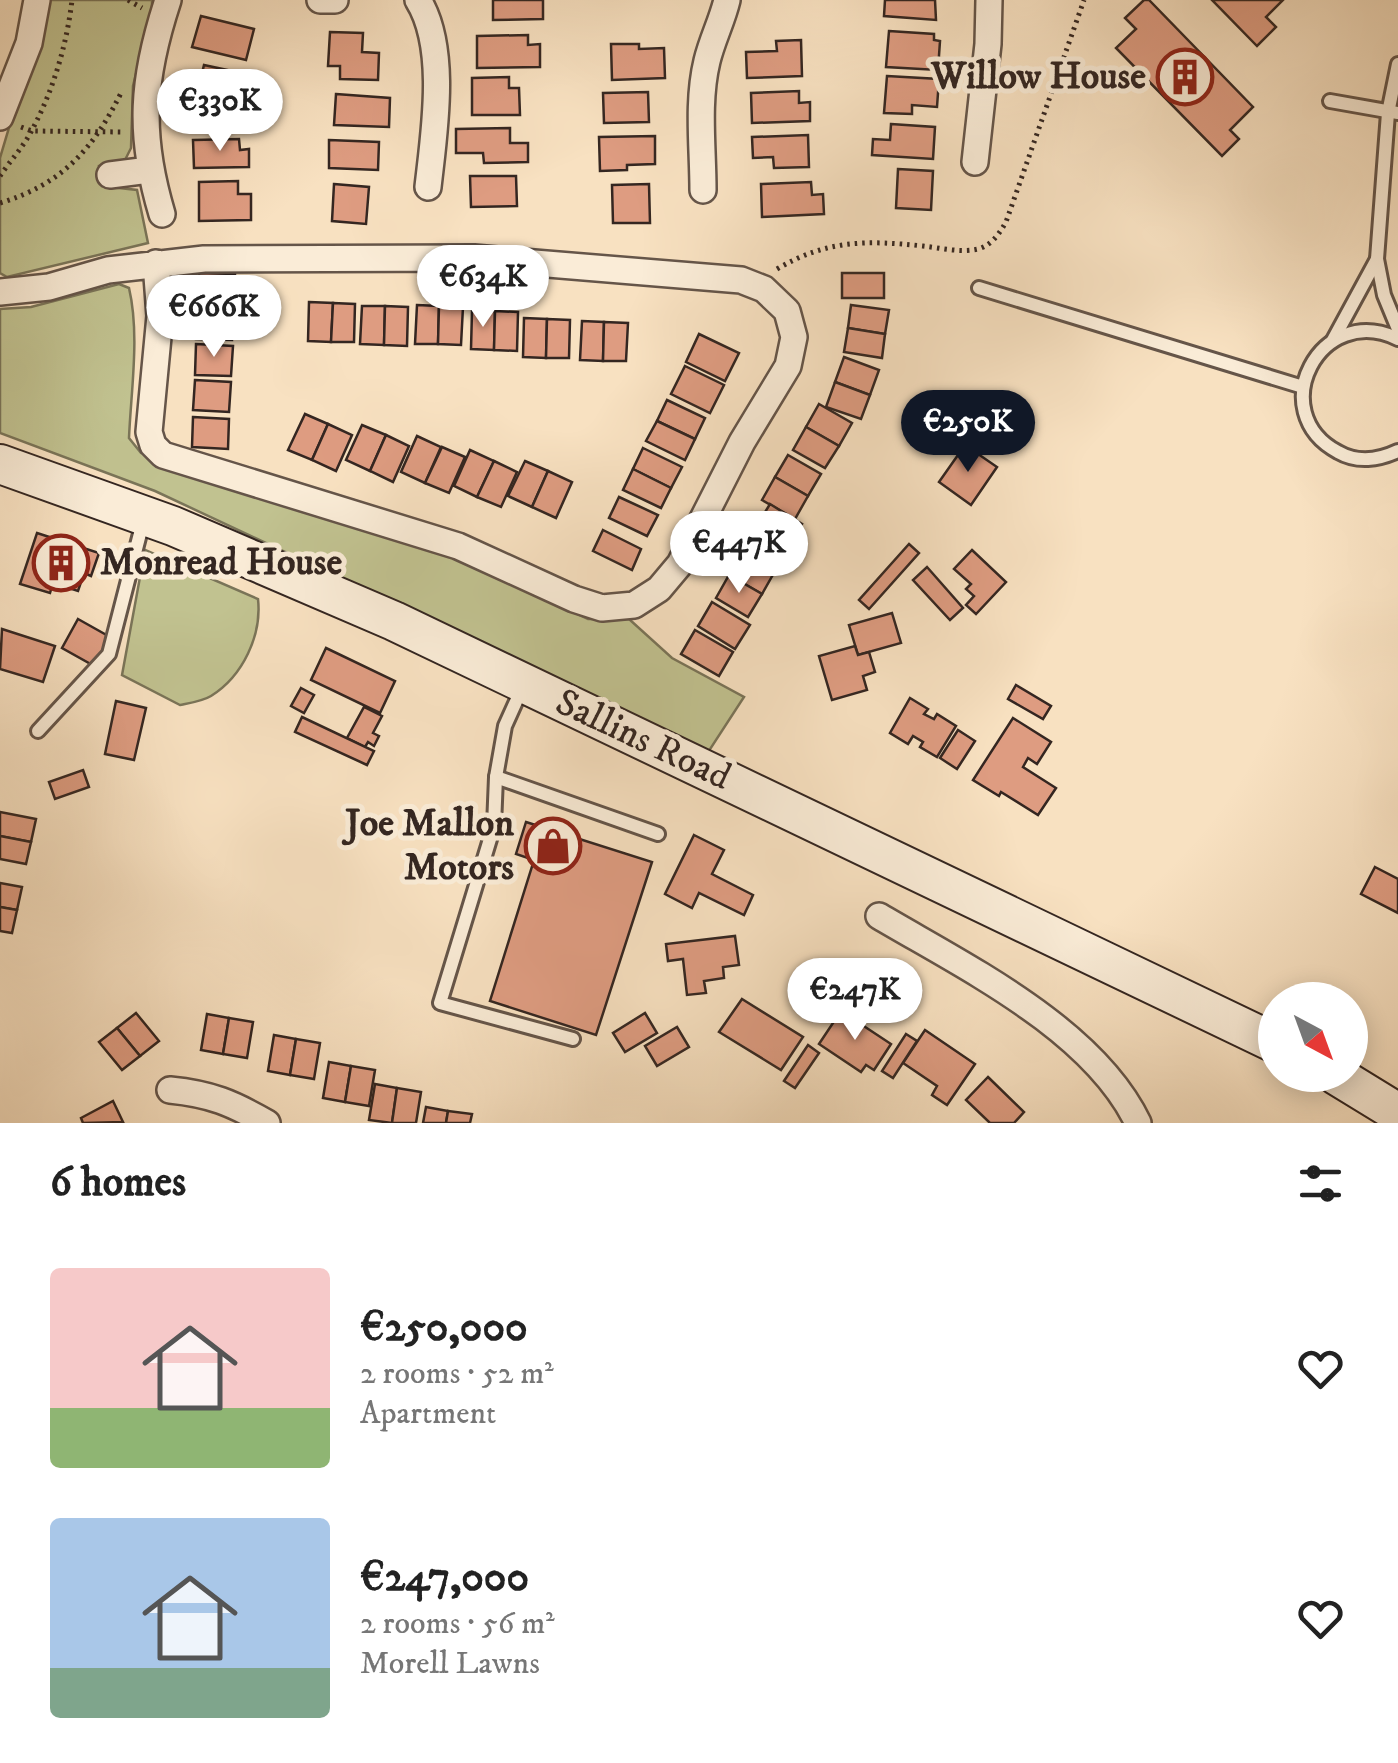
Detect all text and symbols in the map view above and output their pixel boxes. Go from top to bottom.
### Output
building icon: Willow House [1155,47,1215,107]
place label: Willow House [930,53,1146,101]
pin: €330K [150,69,290,154]
text: €330K [179,81,261,121]
pin: €634K [413,245,553,330]
text: €634K [439,257,527,297]
pin: €666K [144,275,284,360]
text: €666K [168,287,260,327]
pin: €250K [898,390,1038,475]
text: €250K [923,402,1013,442]
pin: €447K [669,511,809,596]
text: €447K [692,523,786,563]
building icon: Monread House [31,533,91,593]
place label: Monread House [100,539,342,587]
street label: Sallins Road [548,679,738,802]
place label: Joe Mallon Motors [341,800,514,892]
shop icon: Joe Mallon Motors [523,816,583,876]
pin: €247K [785,958,925,1043]
text: €247K [809,970,901,1010]
north arrow [1258,982,1368,1092]
map controls [1258,982,1368,1092]
icon: filters [1293,1156,1348,1211]
text: 6 homes [50,1157,186,1209]
text: €250,000 [360,1302,528,1354]
icon: home [130,1308,250,1428]
icon: heart [1293,1341,1348,1396]
text: 2 rooms · 52 m² [360,1354,554,1394]
text: Apartment [360,1394,496,1434]
text: €247,000 [360,1552,529,1604]
icon: home [130,1558,250,1678]
icon: heart [1293,1591,1348,1646]
text: 2 rooms · 56 m² [360,1604,555,1644]
text: Morell Lawns [360,1644,540,1684]

